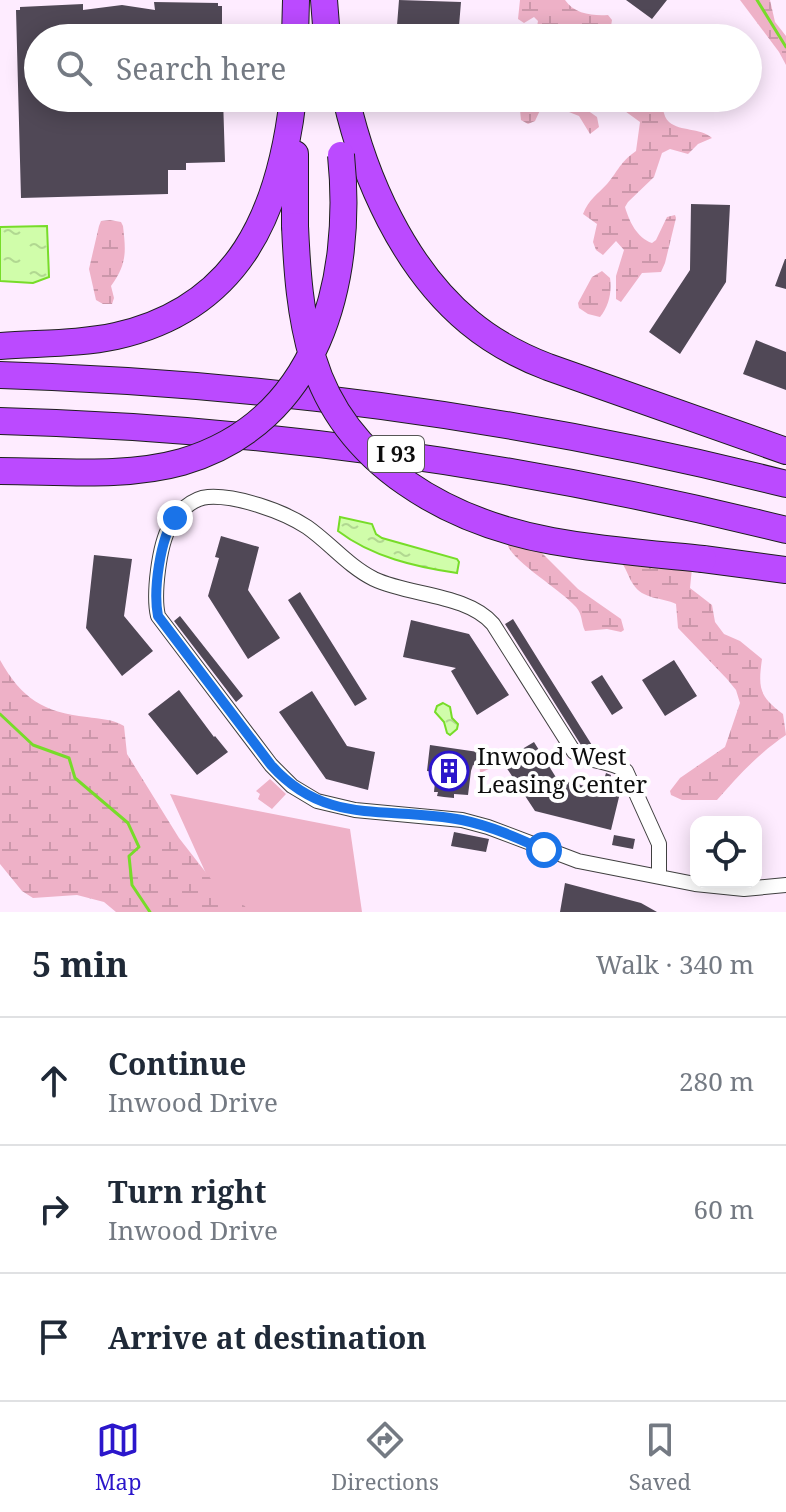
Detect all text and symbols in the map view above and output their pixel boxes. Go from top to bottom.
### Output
search box [24,24,762,112]
icon: search [52,46,96,90]
text: Search here [116,48,286,89]
road number: I 93 [368,436,424,472]
route end [157,500,193,536]
place label: Inwood West Leasing Center [477,739,647,800]
building icon: Inwood West Leasing Center [428,750,470,792]
map controls [690,816,762,888]
button: locate [690,816,762,888]
route start [526,832,562,868]
text: 5 min [32,941,128,987]
text: Walk · 340 m [596,946,754,982]
text: Continue [108,1043,246,1084]
icon: ahead [32,1059,76,1103]
text: 280 m [679,1063,754,1099]
text: Inwood Drive [108,1084,278,1120]
text: Turn right [108,1171,266,1212]
icon: right [32,1187,76,1231]
text: 60 m [694,1191,754,1227]
text: Inwood Drive [108,1212,278,1248]
icon: arrive [32,1315,76,1359]
text: Arrive at destination [108,1317,427,1358]
tab: Map [95,1418,141,1496]
tab: Directions [331,1418,439,1496]
tab: Saved [629,1418,691,1496]

